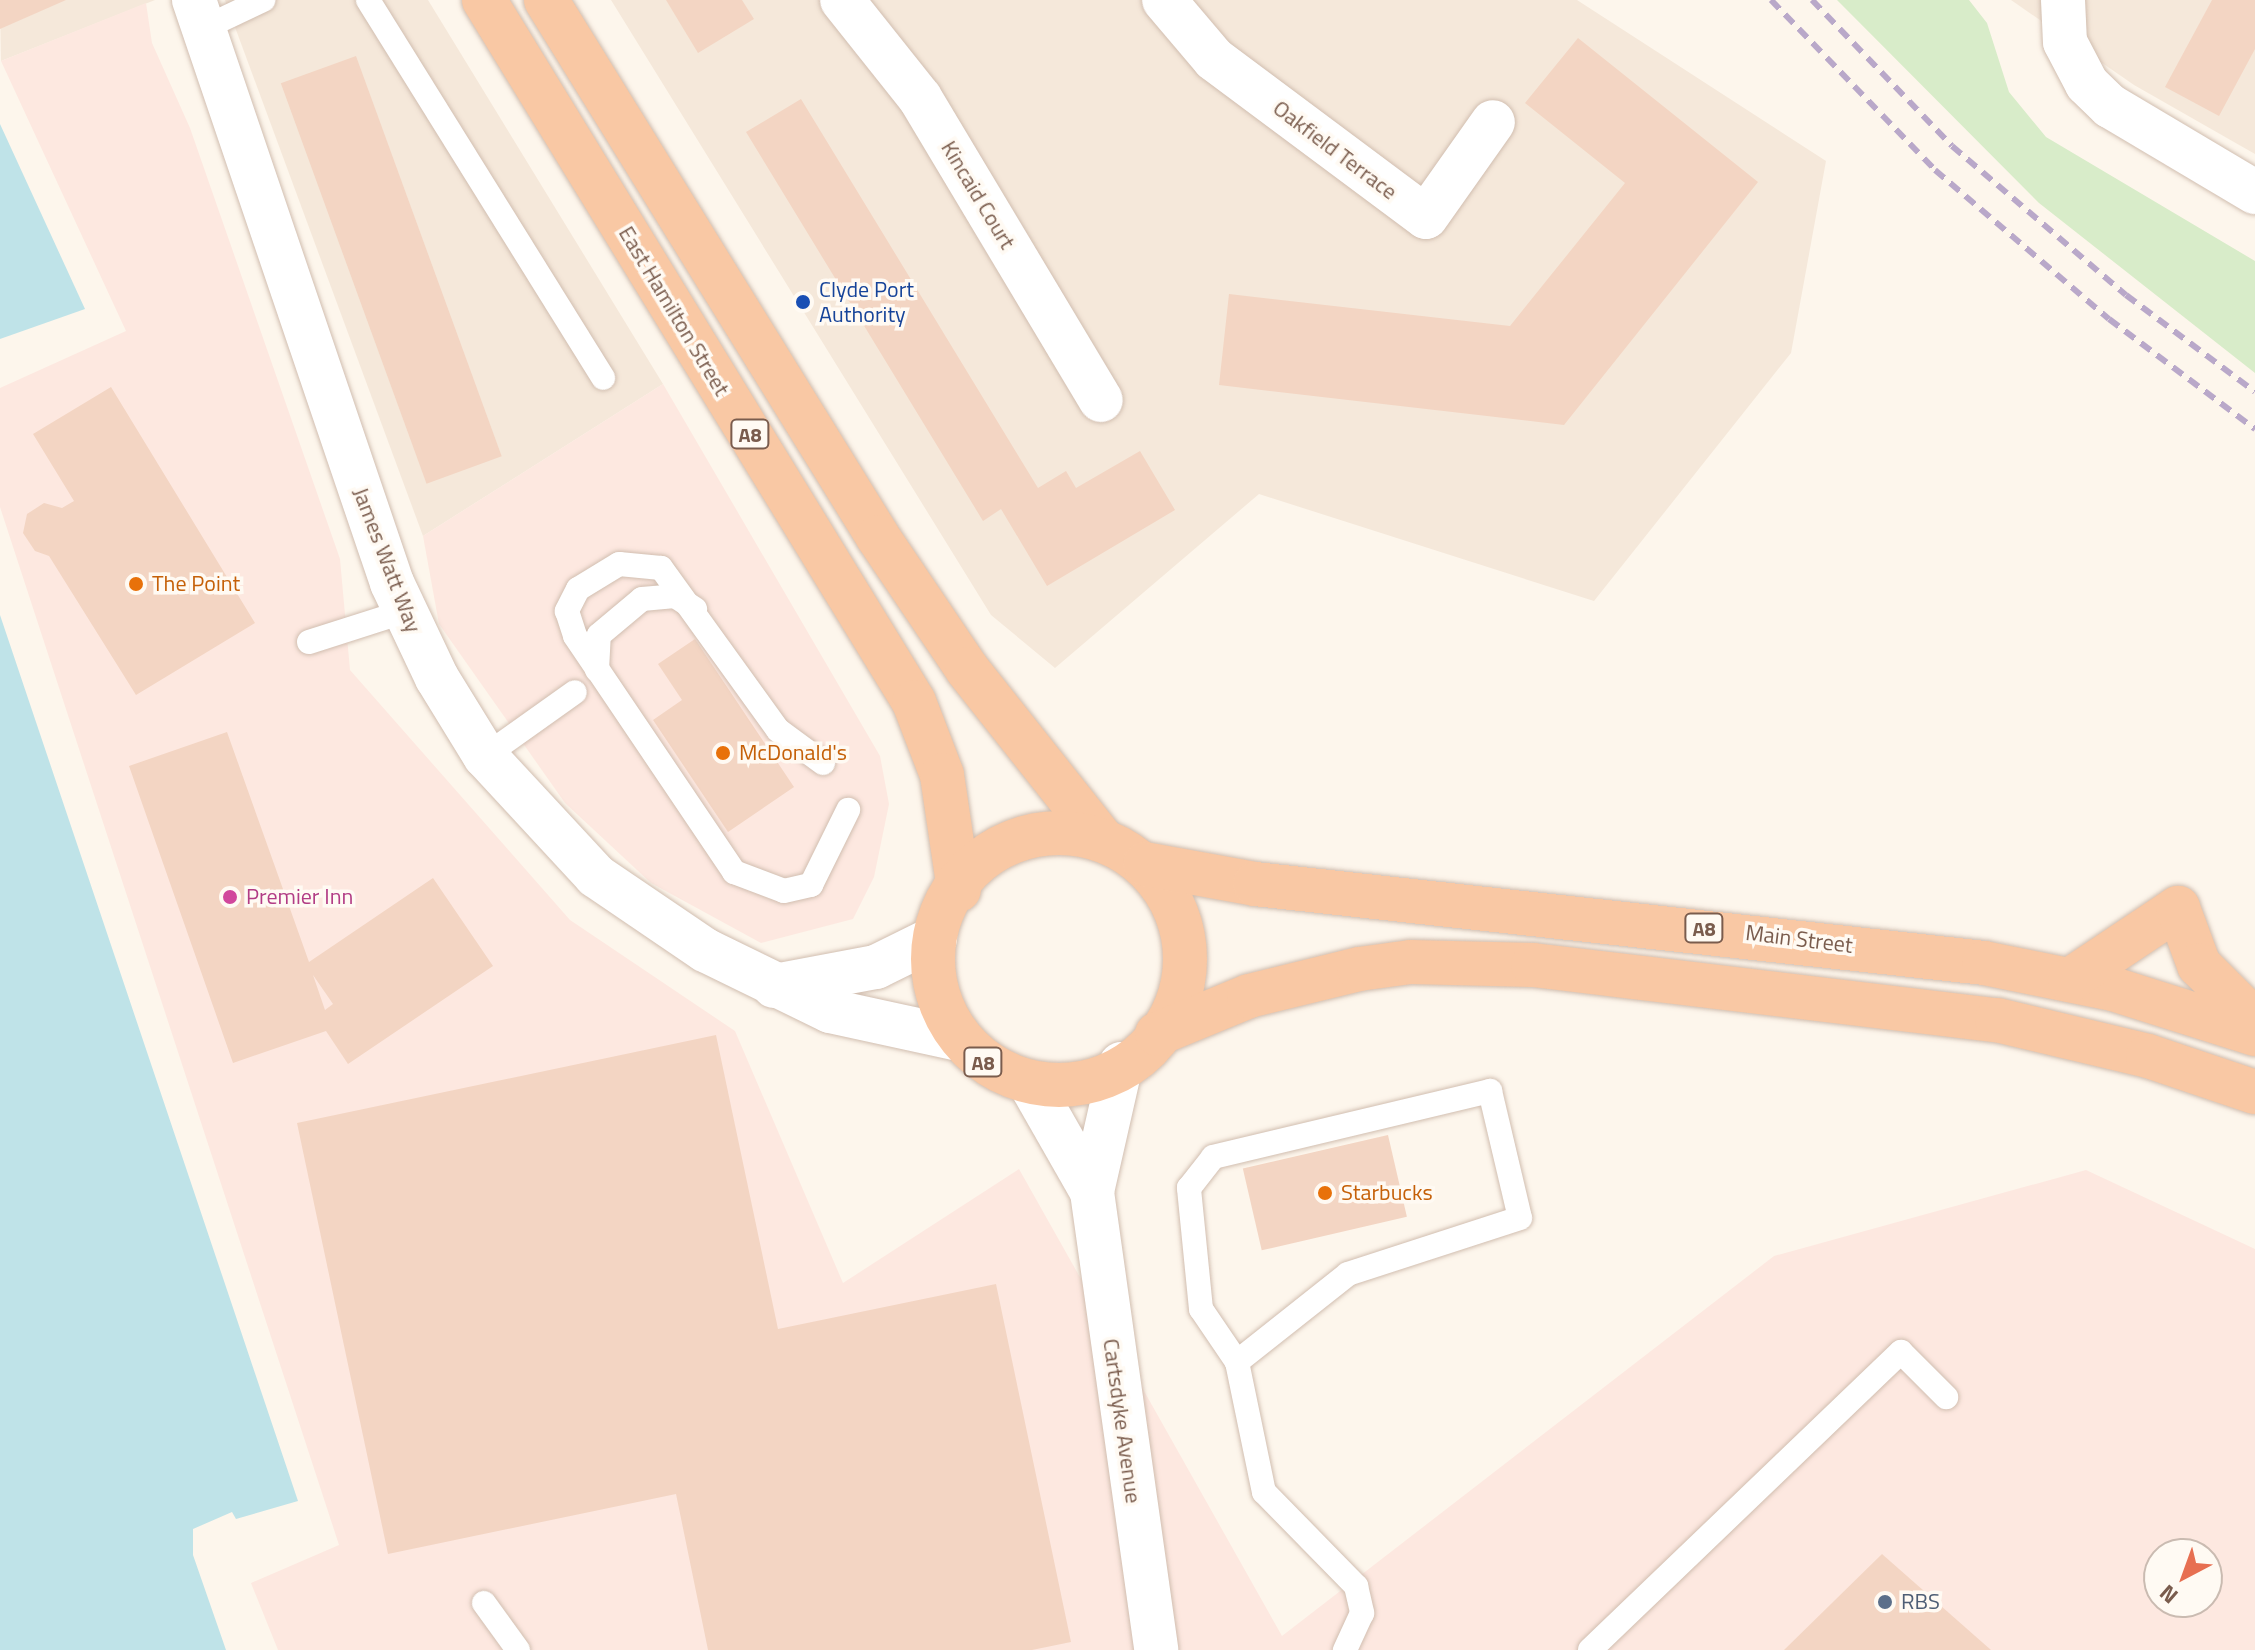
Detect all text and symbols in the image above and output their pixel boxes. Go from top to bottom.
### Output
street label: Oakfield Terrace [1268,95,1402,205]
street label: Kincaid Court [935,136,1021,254]
street label: East Hamilton Street [613,222,735,400]
place label: Clyde Port Authority [819,276,914,328]
marker: Clyde Port Authority [794,293,812,311]
road number: A8 [730,418,770,450]
street label: James Watt Way [347,484,427,636]
place label: The Point [152,571,240,597]
marker: The Point [127,575,145,593]
place label: McDonald's [739,740,847,766]
marker: McDonald's [714,744,732,762]
place label: Premier Inn [246,884,353,910]
marker: Premier Inn [221,888,239,906]
road number: A8 [1684,912,1724,944]
street label: Main Street [1744,919,1854,959]
road number: A8 [963,1046,1003,1078]
place label: Starbucks [1341,1180,1433,1206]
marker: Starbucks [1316,1184,1334,1202]
street label: Cartsdyke Avenue [1097,1337,1147,1505]
north arrow [2143,1538,2223,1618]
text: N [2152,1577,2185,1612]
place label: RBS [1901,1589,1940,1615]
marker: RBS [1876,1593,1894,1611]

